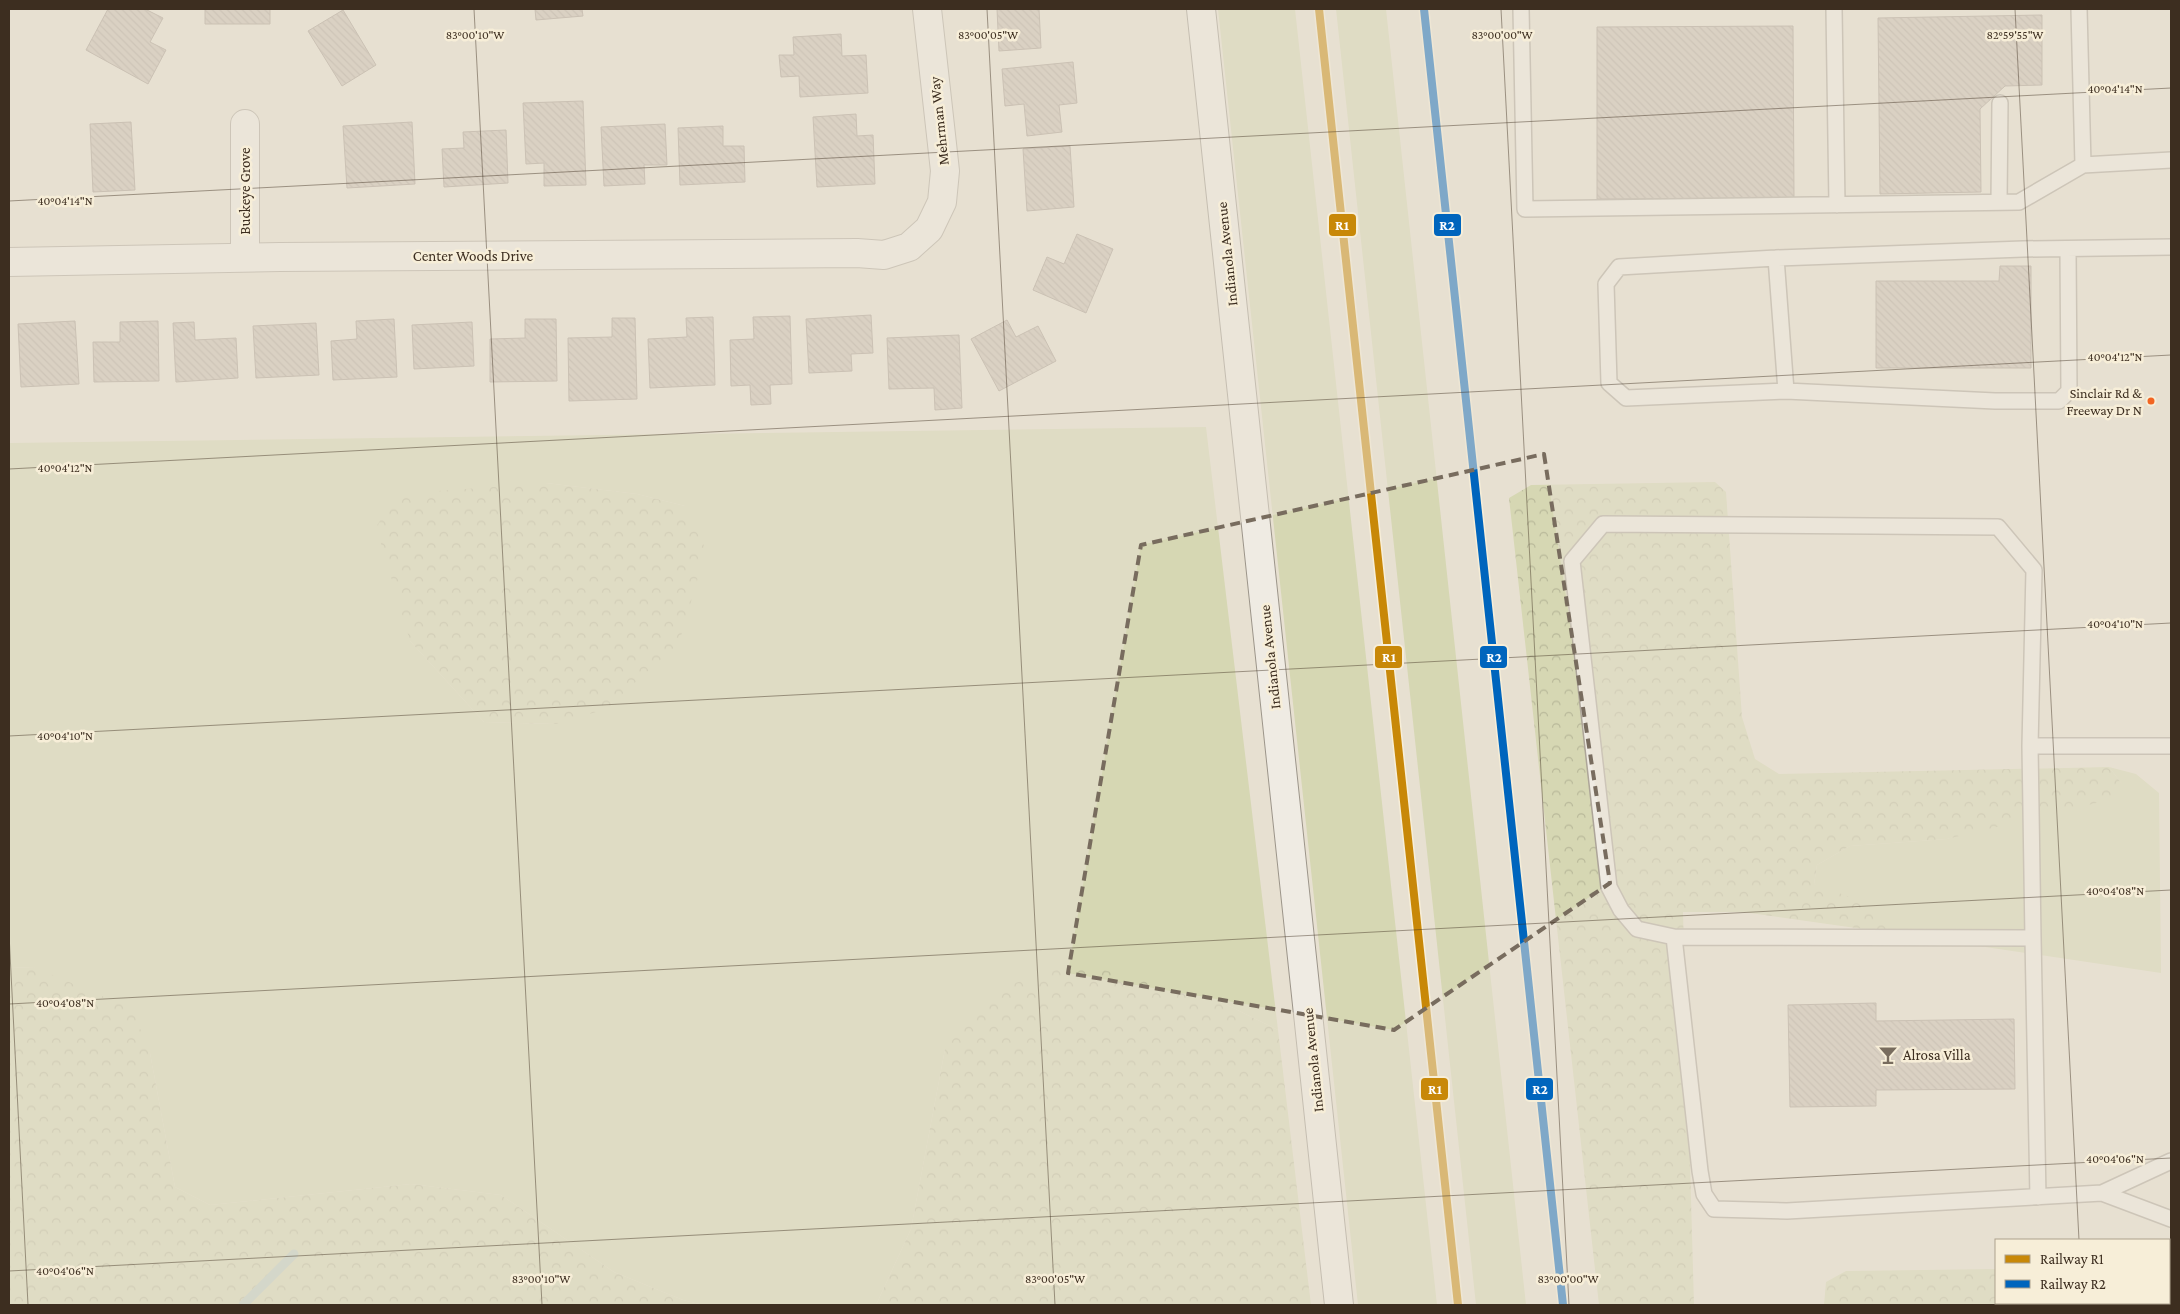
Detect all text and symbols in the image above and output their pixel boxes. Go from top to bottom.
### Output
text: 83°00'10"W [446,28,504,42]
text: 83°00'05"W [958,28,1018,42]
text: 83°00'00"W [1472,28,1532,42]
text: 82°59'55"W [1987,28,2043,42]
street label: Mehrman Way [926,76,953,166]
text: 40°04'14"N [2087,82,2143,96]
street label: Buckeye Grove [237,147,254,235]
text: 40°04'14"N [37,194,93,208]
street label: Indianola Avenue [1214,201,1240,307]
line badge: R1 [1328,213,1357,237]
line badge: R2 [1433,213,1462,237]
text: R1 [1335,217,1349,233]
text: R2 [1439,217,1455,233]
street label: Center Woods Drive [413,248,534,264]
text: 40°04'12"N [2088,350,2143,364]
place label: Sinclair Rd & Freeway Dr N [2066,385,2142,418]
marker: Sinclair Rd & Freeway Dr N [2146,396,2156,406]
text: 40°04'12"N [38,461,93,475]
street label: Indianola Avenue [1257,604,1283,710]
text: 40°04'10"N [2087,617,2143,631]
line badge: R1 [1374,645,1403,669]
line badge: R2 [1479,645,1508,669]
text: R1 [1382,649,1396,665]
text: R2 [1486,649,1502,665]
text: 40°04'10"N [37,729,93,743]
text: 40°04'08"N [2086,884,2144,898]
text: 40°04'08"N [36,996,94,1010]
street label: Indianola Avenue [1300,1007,1326,1113]
bar icon: Alrosa Villa [1877,1044,1899,1066]
place label: Alrosa Villa [1903,1047,1971,1063]
line badge: R1 [1420,1077,1449,1101]
line badge: R2 [1525,1077,1554,1101]
text: R1 [1428,1081,1442,1097]
text: R2 [1532,1081,1548,1097]
text: 40°04'06"N [2086,1152,2144,1166]
legend [1995,1239,2170,1304]
text: Railway R1 [2040,1251,2104,1268]
text: 40°04'06"N [36,1264,94,1278]
text: 83°00'10"W [512,1272,570,1286]
text: 83°00'05"W [1025,1272,1085,1286]
text: 83°00'00"W [1538,1272,1598,1286]
text: Railway R2 [2040,1276,2106,1293]

